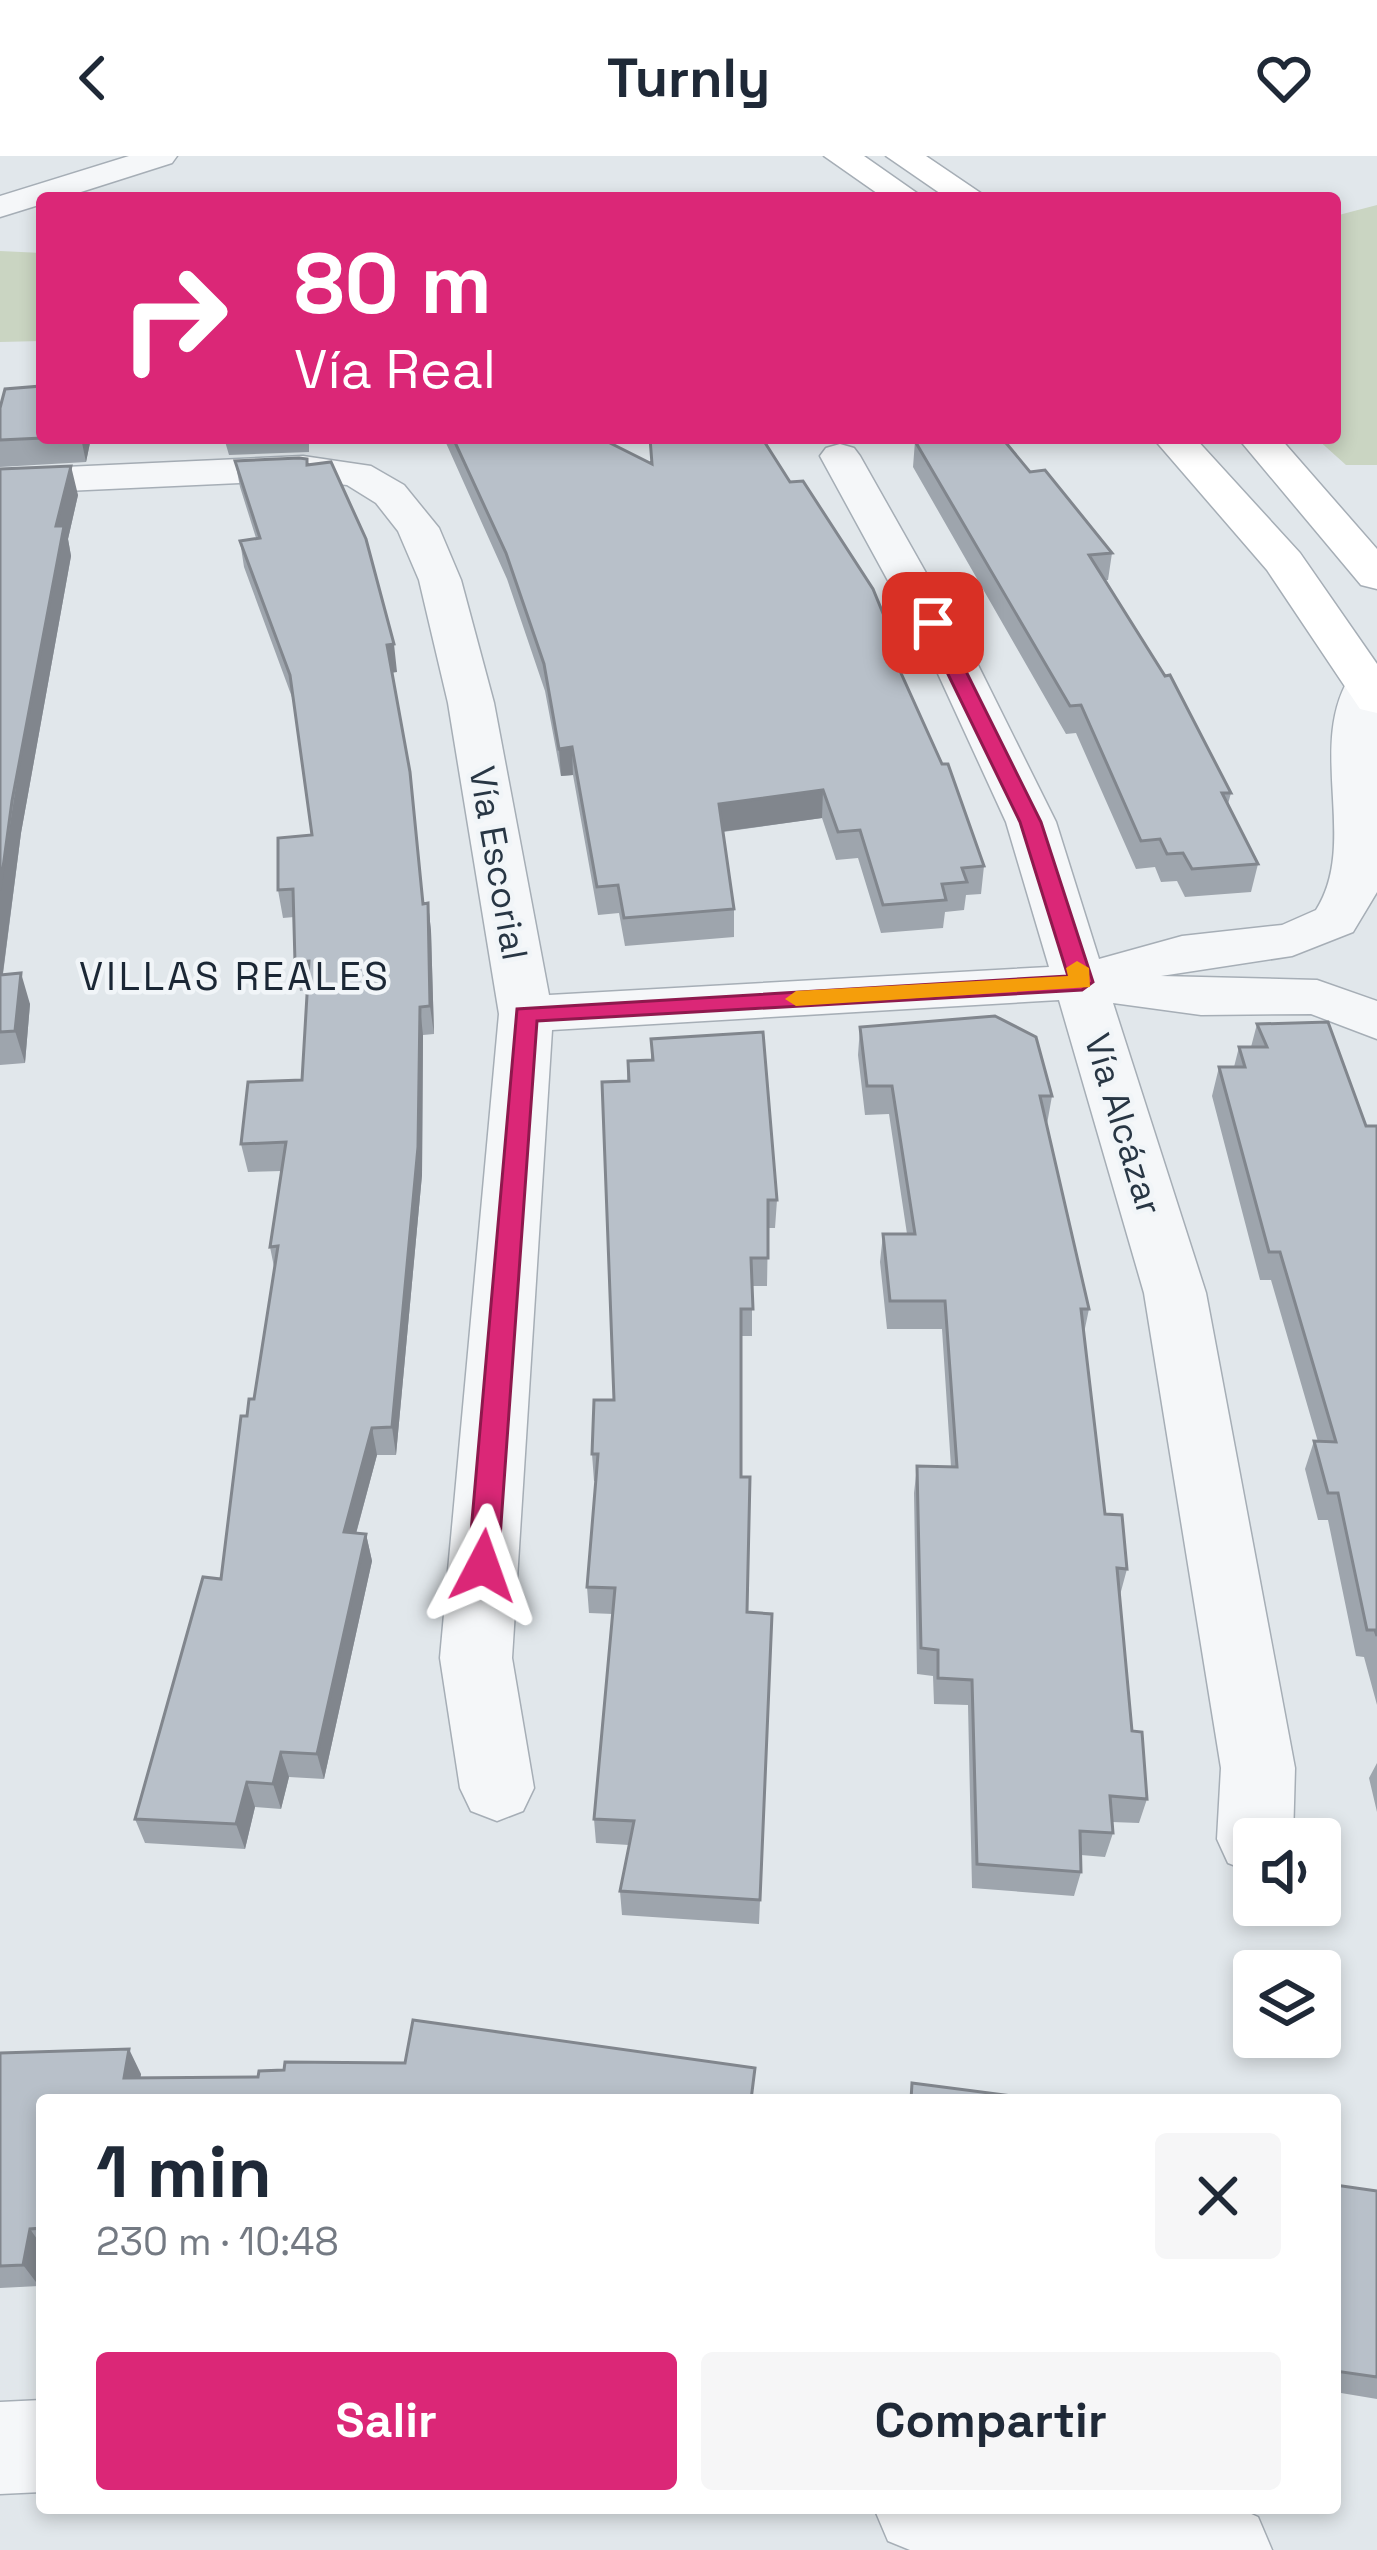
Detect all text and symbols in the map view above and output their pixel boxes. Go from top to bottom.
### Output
text: Turnly [607,44,770,113]
icon: back [60,45,126,111]
icon: heart [1251,45,1317,111]
text: 80 m [294,230,492,338]
icon: right [96,240,252,396]
text: Vía Real [294,335,496,404]
pin [882,572,984,674]
icon: arrive [900,590,966,656]
street label: Vía Escorial [458,763,538,964]
district label: VILLAS REALES [79,952,391,1001]
street label: Vía Alcázar [1074,1028,1172,1221]
position arrow [420,1503,546,1629]
map controls [1233,1818,1341,2058]
button: sound [1233,1818,1341,1926]
button: layers [1233,1950,1341,2058]
text: 1 min [96,2126,272,2218]
button: close [1155,2133,1281,2259]
text: 230 m · 10:48 [96,2217,339,2266]
button: Salir [96,2352,677,2490]
button: Compartir [701,2352,1281,2490]

